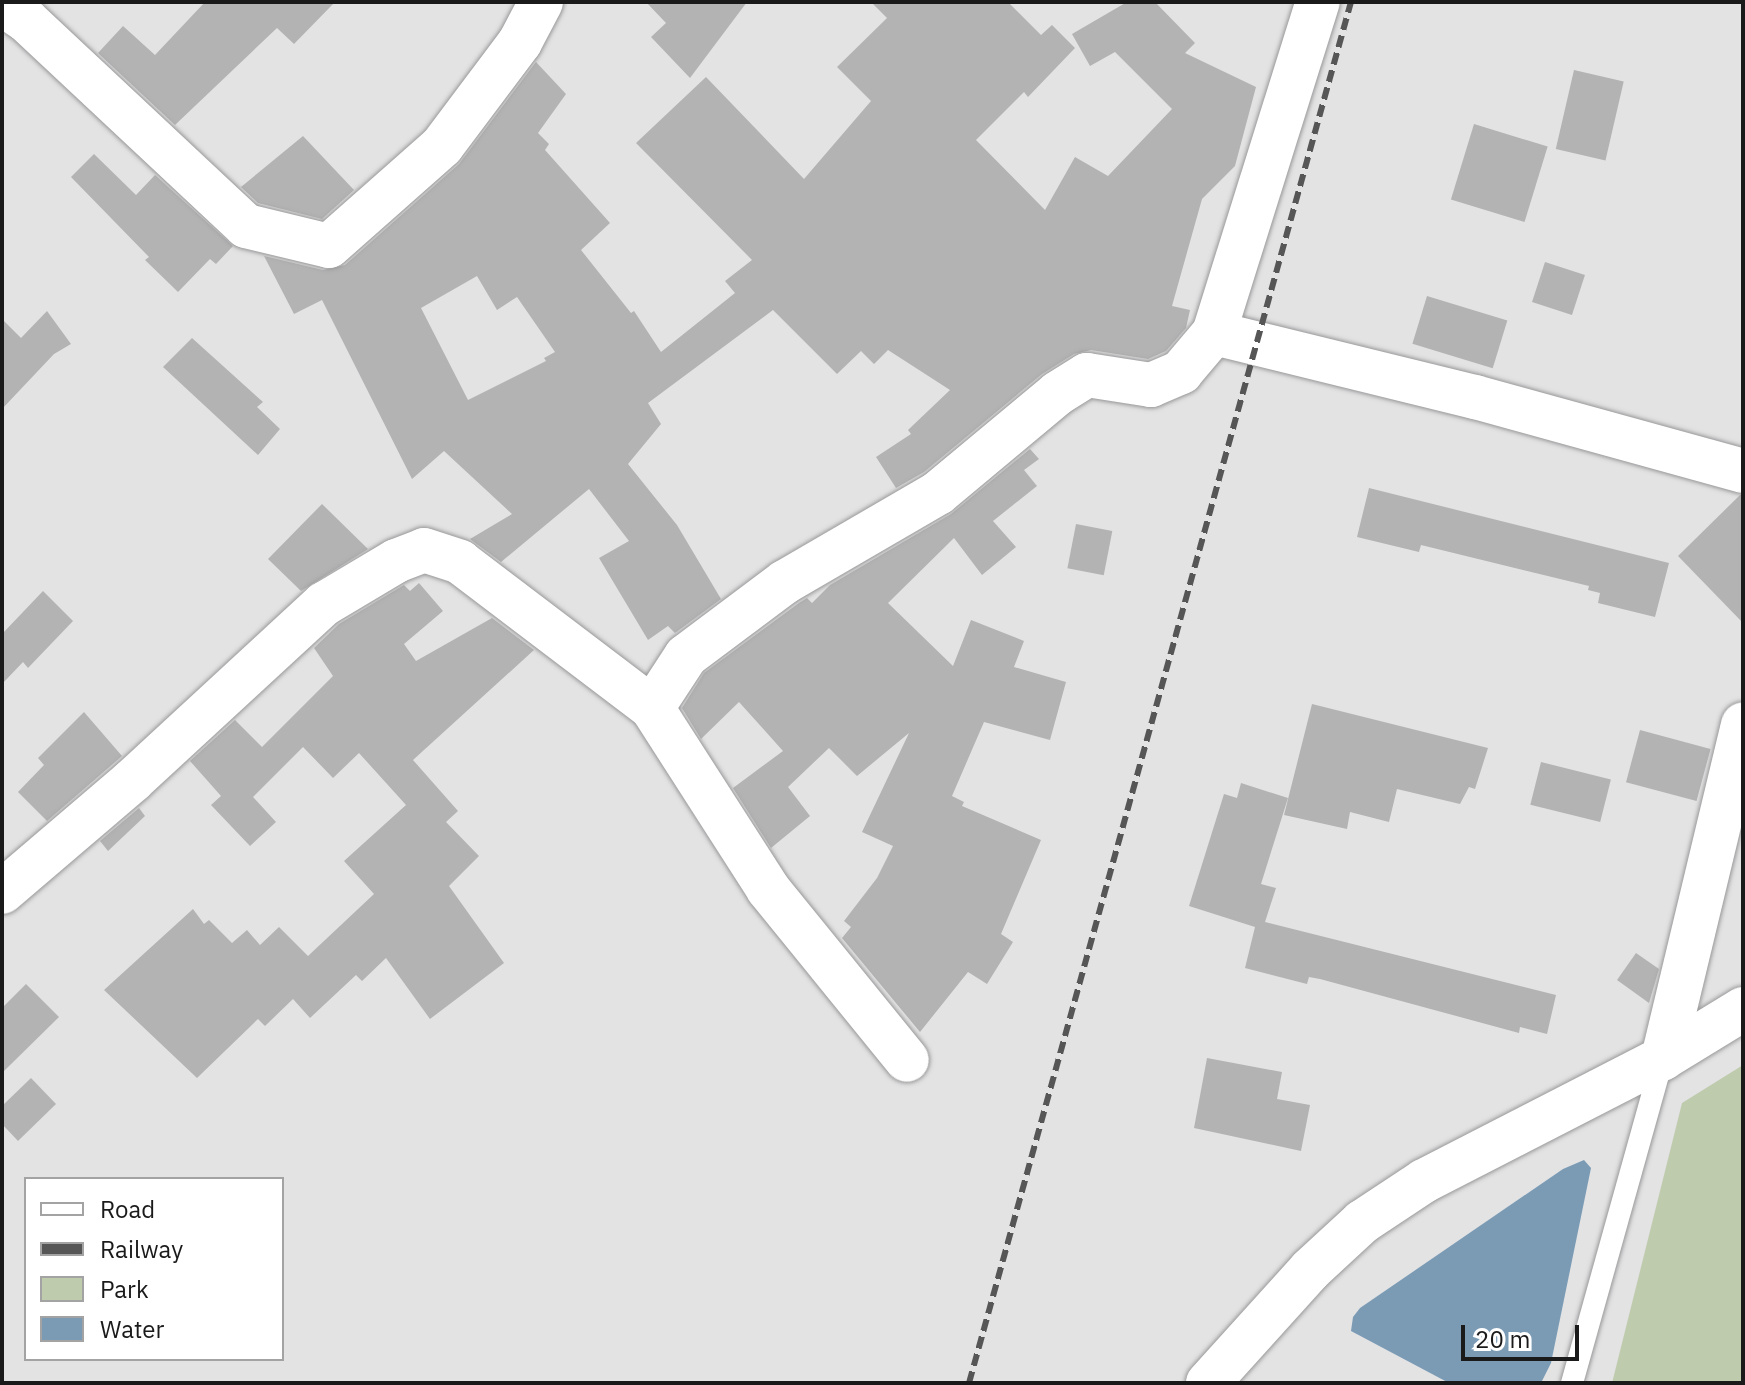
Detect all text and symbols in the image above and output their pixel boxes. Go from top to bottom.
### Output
legend [24,1177,284,1361]
text: Road [100,1193,155,1225]
text: Railway [100,1233,183,1265]
text: Park [100,1273,149,1305]
scale bar [1465,1309,1583,1359]
text: Water [100,1313,164,1345]
text: 20 m [1475,1323,1530,1355]

